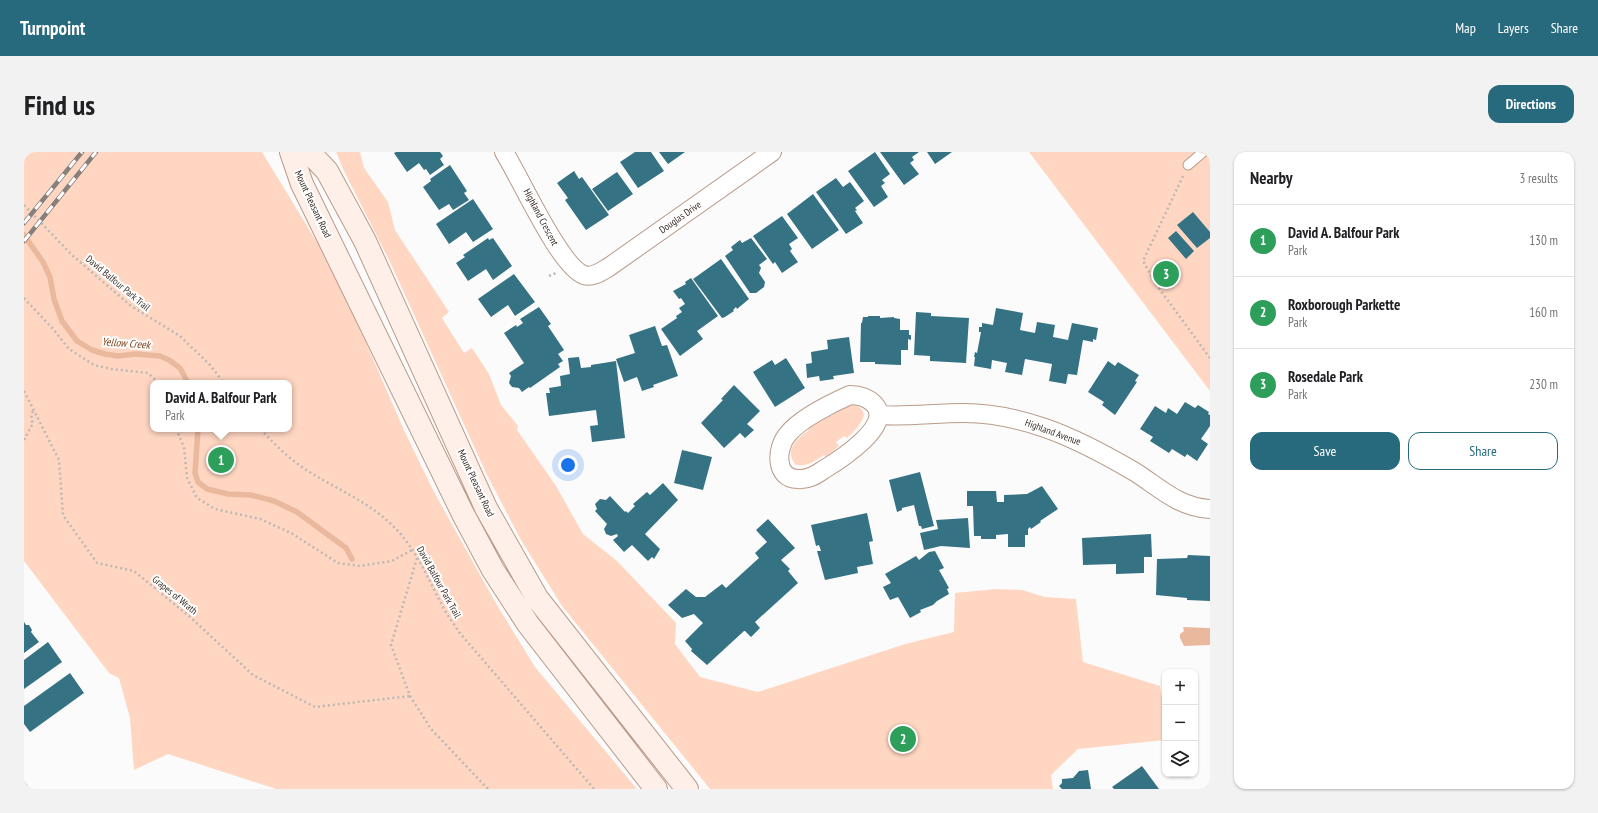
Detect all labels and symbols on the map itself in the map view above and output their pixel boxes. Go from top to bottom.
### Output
street label: Mount Pleasant Road [292,168,334,240]
street label: Highland Crescent [521,186,562,248]
street label: Douglas Drive [657,198,703,236]
street label: David Balfour Park Trail [83,252,153,314]
pin: 3 [1153,259,1179,289]
water label: Yellow Creek [101,334,152,352]
street label: Highland Avenue [1023,416,1083,448]
pin: 1 [208,445,234,475]
street label: Mount Pleasant Road [455,447,497,519]
your location [558,455,578,475]
street label: David Balfour Park Trail [414,544,464,621]
street label: Grapes of Wrath [150,573,200,617]
pin: 2 [890,724,916,754]

